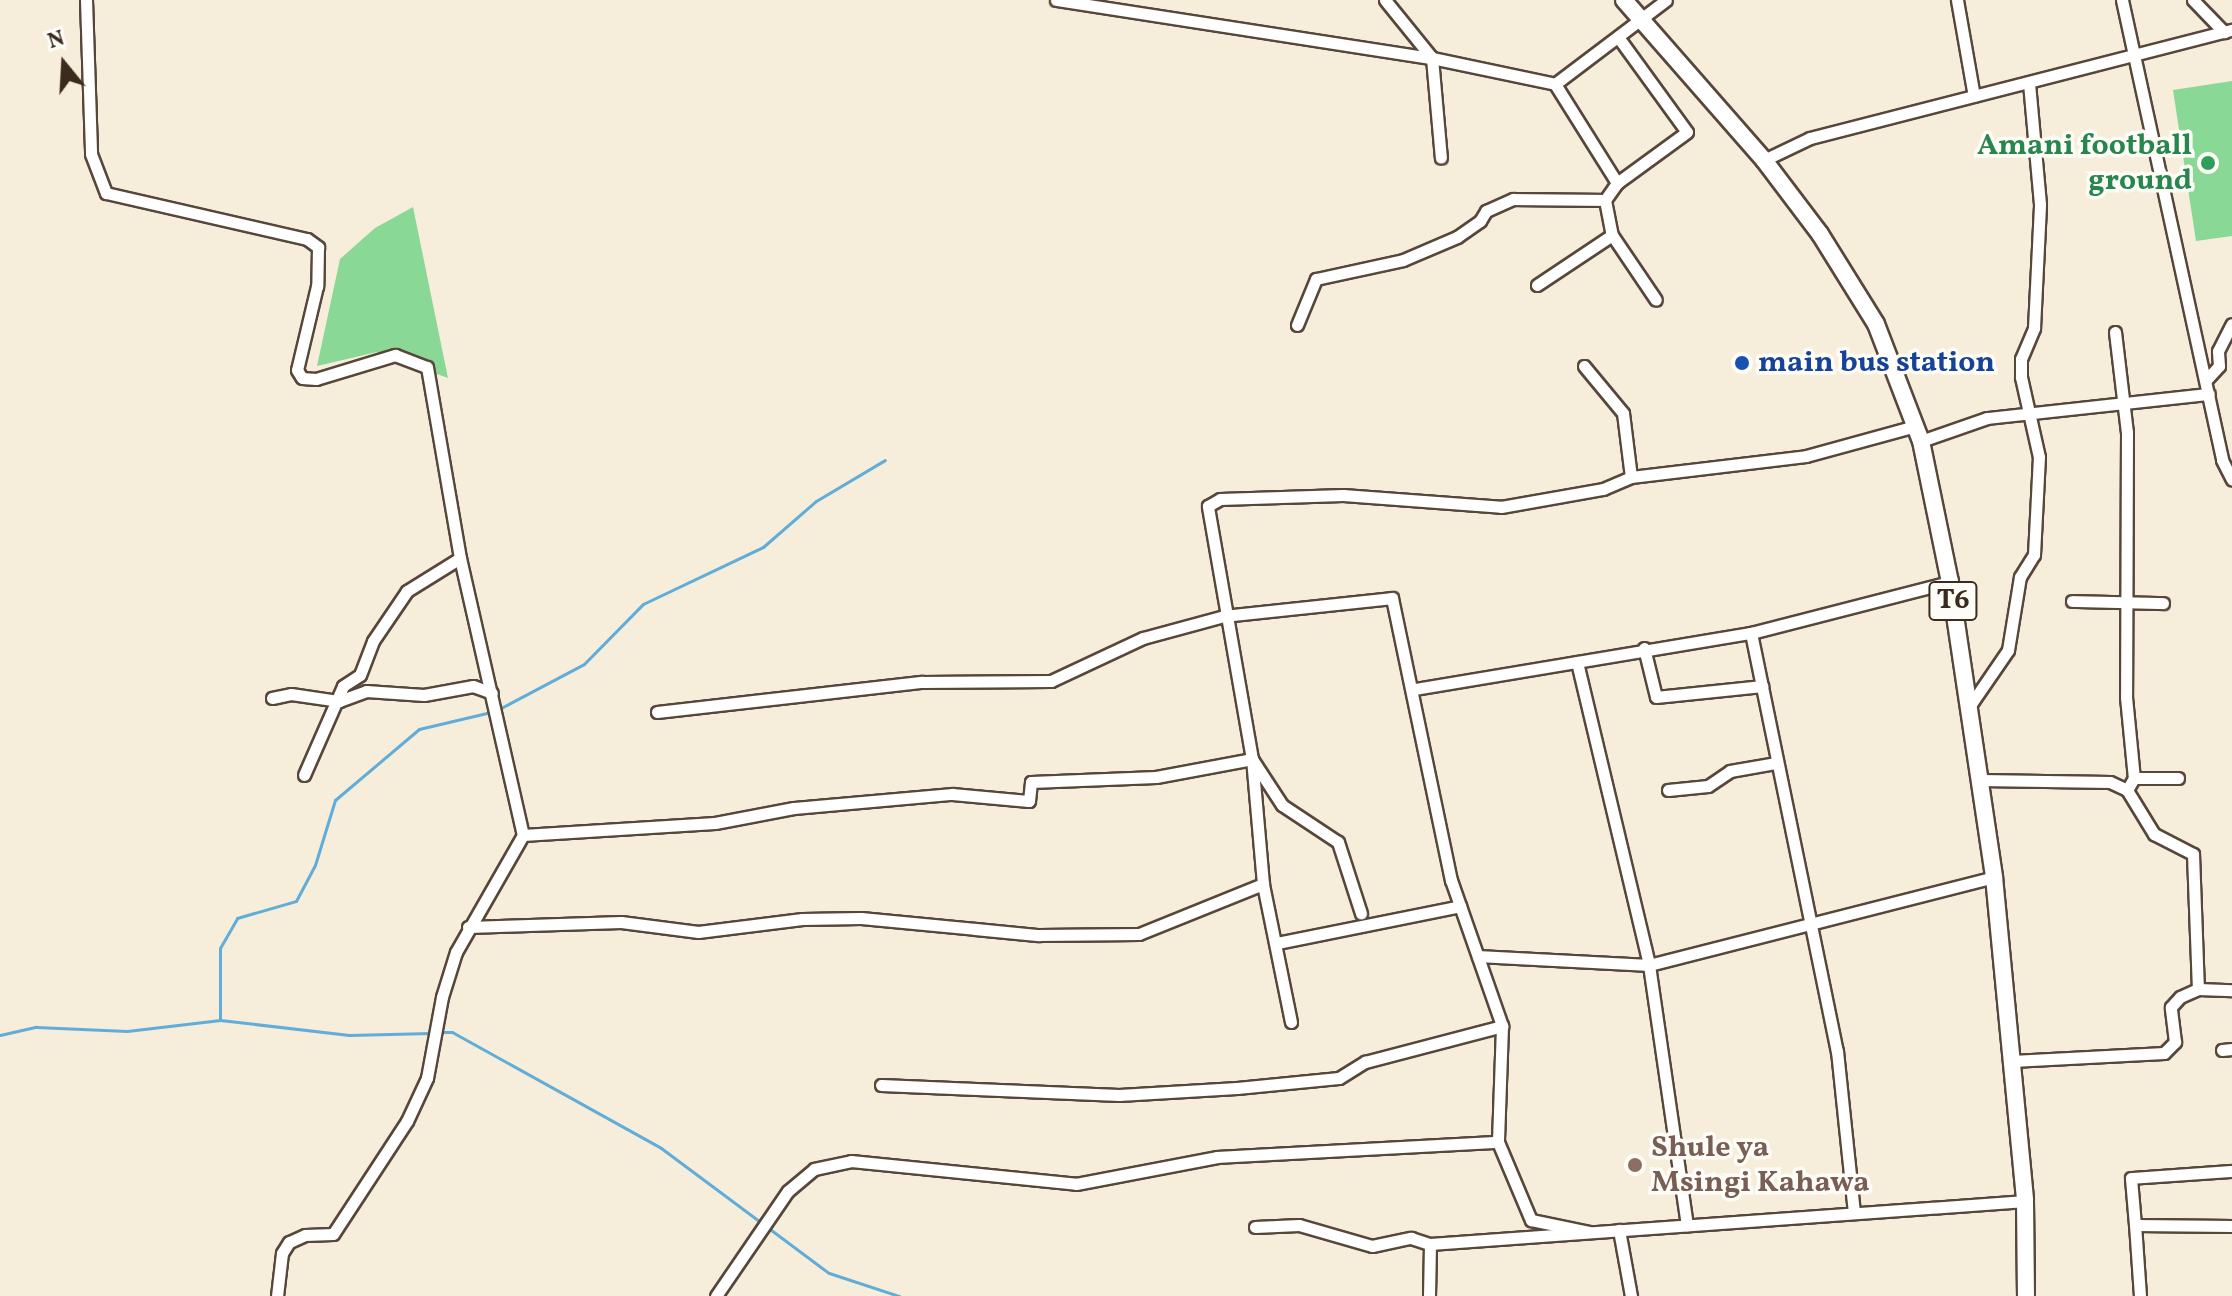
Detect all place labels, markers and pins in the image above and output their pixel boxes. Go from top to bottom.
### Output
place label: Amani football ground [1977,128,2192,198]
marker: Amani football ground [2199,154,2217,172]
place label: main bus station [1758,345,1995,381]
marker: main bus station [1733,354,1751,372]
place label: Shule ya Msingi Kahawa [1651,1130,1870,1200]
marker: Shule ya Msingi Kahawa [1626,1156,1644,1174]

